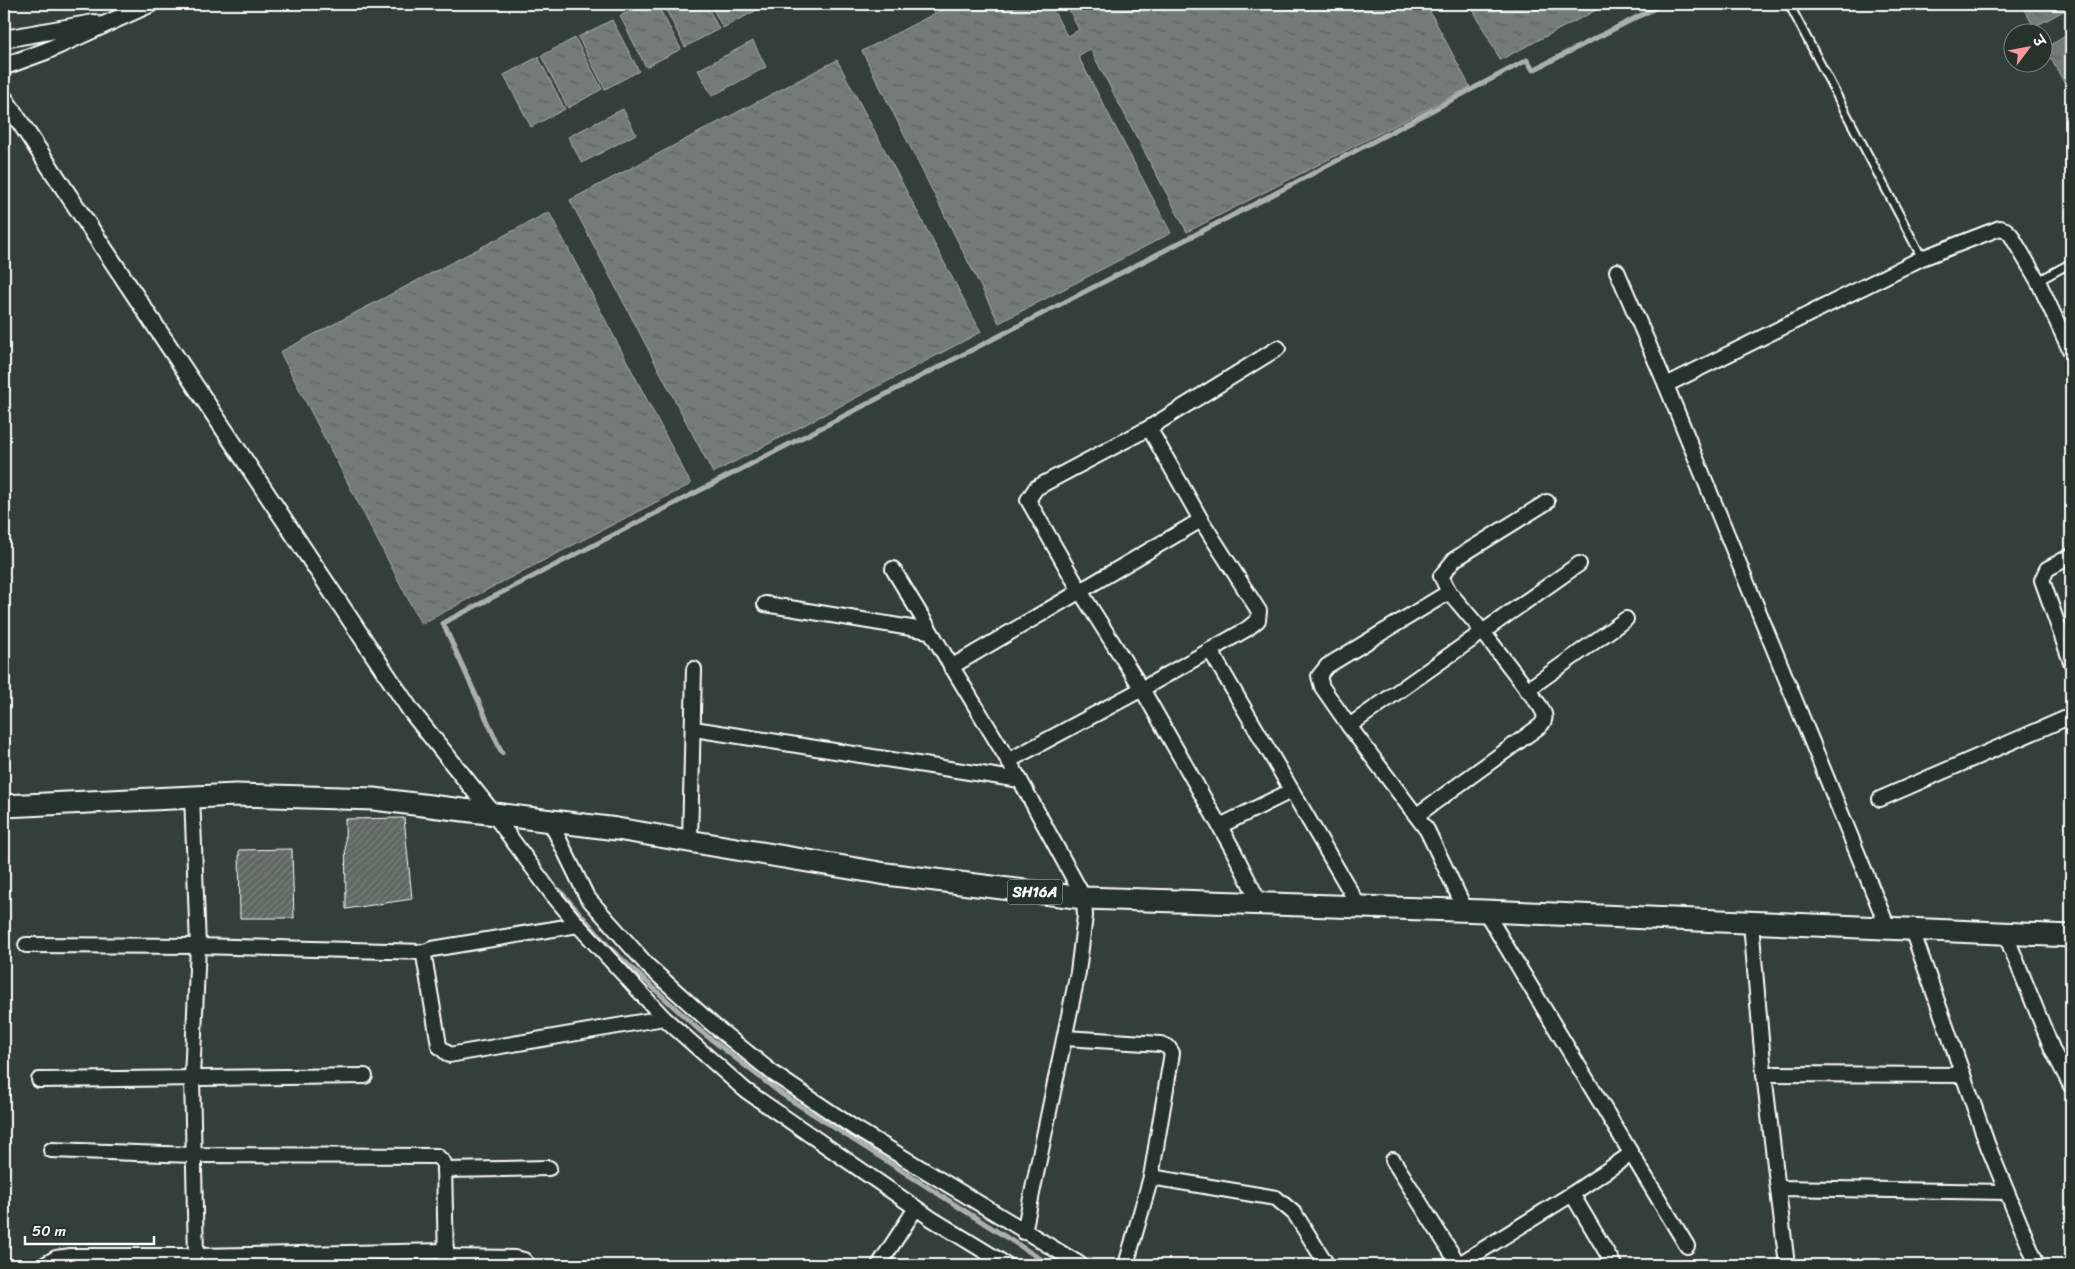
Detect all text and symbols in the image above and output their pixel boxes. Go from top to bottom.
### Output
north arrow [2002,22,2052,72]
text: उ [2024,29,2053,53]
road number: SH16A [1008,880,1062,904]
scale bar [25,1214,154,1246]
text: 50 m [32,1218,67,1244]

